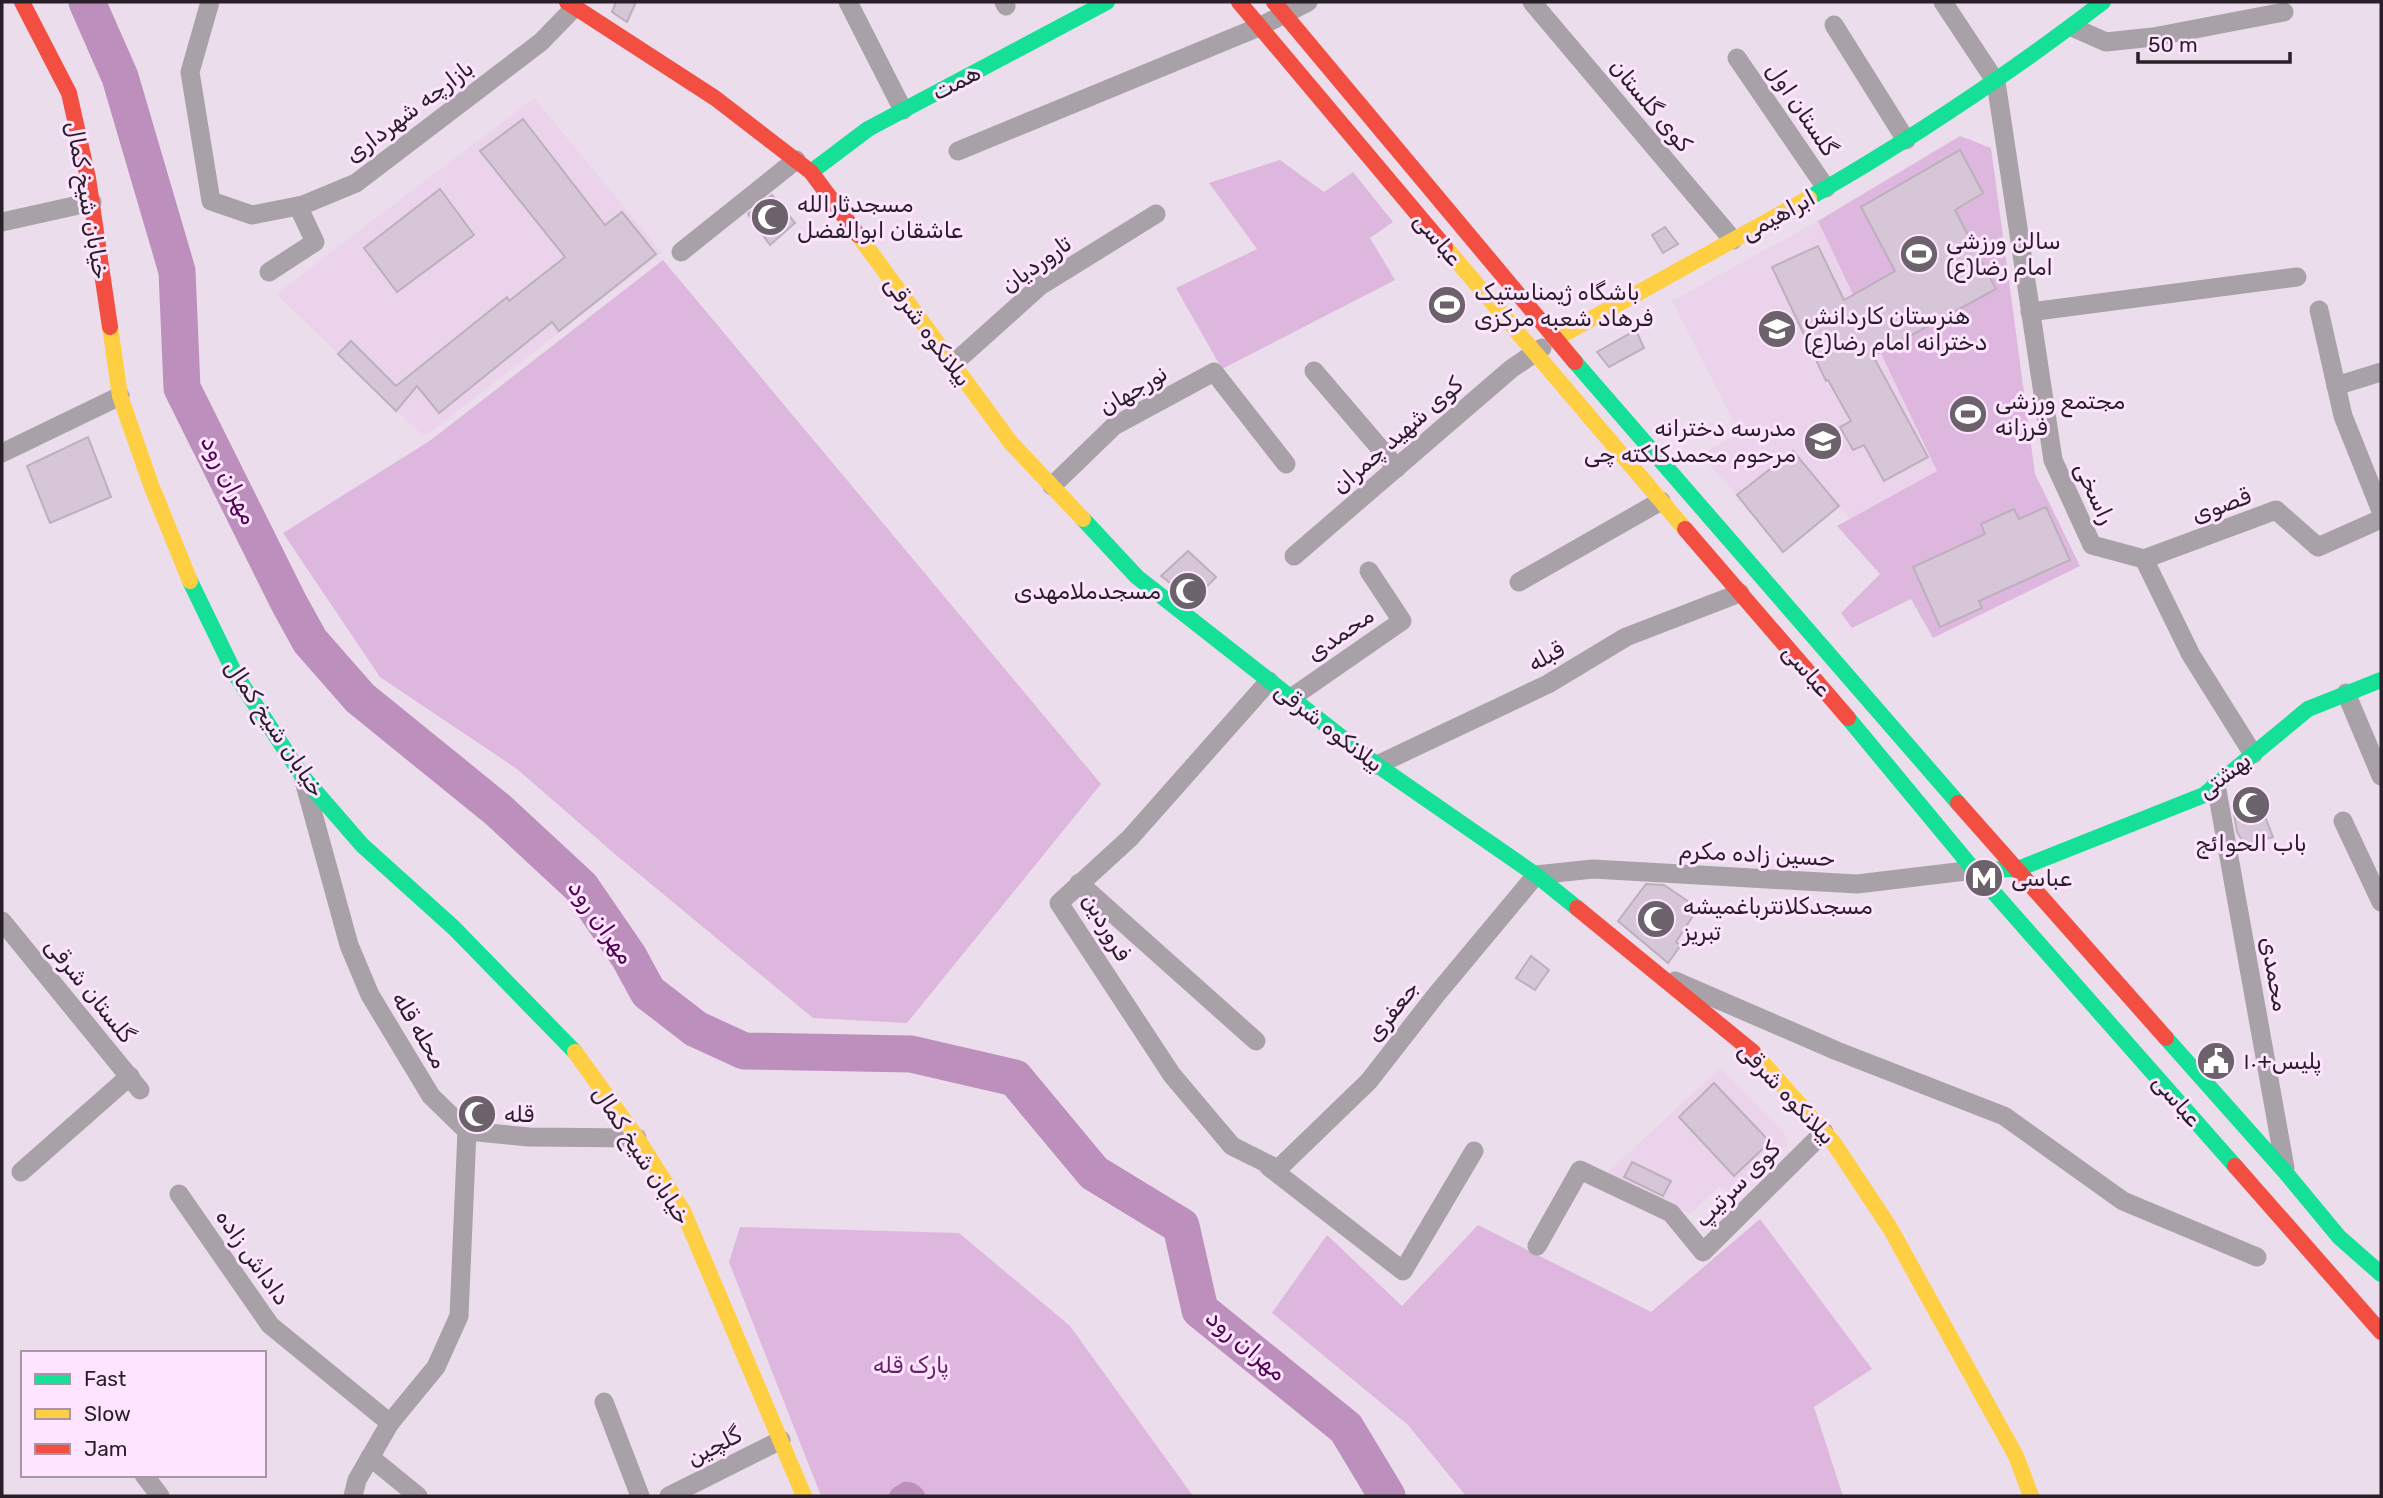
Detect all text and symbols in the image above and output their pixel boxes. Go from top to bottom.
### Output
scale bar [2138,21,2290,65]
text: 50 m [2148,32,2198,57]
street label: کوی گلستان [1604,53,1699,158]
street label: بازارچه شهرداری [339,54,479,168]
street label: گلستان اول [1760,57,1844,162]
street label: همت [927,58,985,106]
street label: خیابان شیخ کمال [57,119,116,282]
street label: ابراهیمی [1736,183,1820,247]
place label: مسجدثارالله عاشقان ابوالفضل [797,190,963,244]
mosque icon: مسجدثارالله عاشقان ابوالفضل [749,196,791,238]
street label: عباسى [1408,207,1468,271]
place label: سالن ورزشی امام رضا(ع) [1946,227,2061,283]
street label: تاروردیان [995,229,1077,299]
sports icon: سالن ورزشی امام رضا(ع) [1898,233,1940,275]
street label: بیلانکوه شرقی [878,270,978,392]
place label: باشگاه ژیمناستیک فرهاد شعبه مرکزی [1474,278,1653,332]
sports icon: باشگاه ژیمناستیک فرهاد شعبه مرکزی [1426,284,1468,326]
place label: هنرستان کاردانش دخترانه امام رضا(ع) [1804,302,1987,358]
school or university icon: هنرستان کاردانش دخترانه امام رضا(ع) [1756,308,1798,350]
street label: نورجهان [1094,359,1172,421]
street label: کوی شهید چمران [1326,370,1469,500]
place label: مجتمع ورزشی فرزانه [1995,387,2125,441]
sports icon: مجتمع ورزشی فرزانه [1947,393,1989,435]
place label: مدرسه دخترانه مرحوم محمدکلکته چی [1584,414,1796,469]
school or university icon: مدرسه دخترانه مرحوم محمدکلکته چی [1802,420,1844,462]
water label: مهران رود [195,431,263,529]
street label: راسخی [2068,457,2122,529]
street label: قصوی [2187,481,2255,529]
mosque icon: مسجدملامهدی [1167,570,1209,612]
place label: مسجدملامهدی [1014,577,1161,605]
street label: محمدی [1301,601,1379,667]
street label: قبله [1523,635,1569,677]
street label: عباسى [1776,638,1838,702]
street label: خیابان شیخ کمال [216,654,331,804]
street label: بیلانکوه شرقی [1269,676,1389,778]
street label: بهشتی [2192,746,2256,804]
mosque icon: باب الحوائج [2230,784,2272,826]
place label: باب الحوائج [2195,829,2307,859]
street label: حسین زاده مکرم [1678,836,1836,873]
metro station icon: عباسی [1963,857,2005,899]
place label: عباسی [2011,864,2072,892]
water label: مهران رود [562,874,640,970]
street label: فروردین [1076,888,1138,966]
place label: مسجدکلانترباغمیشه تبریز [1681,892,1873,946]
mosque icon: مسجدکلانترباغمیشه تبریز [1635,898,1677,940]
street label: گلستان شرقی [39,932,141,1049]
street label: محمدی [2255,934,2295,1014]
street label: جعفری [1359,975,1425,1047]
street label: محله قله [386,987,454,1073]
street label: بیلانکوه شرقی [1732,1036,1842,1150]
public building icon: پلیس+۱۰ [2195,1040,2237,1082]
place label: پلیس+۱۰ [2243,1047,2322,1077]
street label: عباسى [2146,1068,2208,1132]
street label: خیابان شیخ کمال [584,1080,697,1231]
mosque icon: قله [456,1093,498,1135]
place label: قله [504,1100,534,1128]
street label: کوی سرتیپ [1688,1135,1788,1234]
street label: داداش زاده [210,1204,296,1310]
water label: مهران رود [1200,1303,1292,1387]
legend [21,1351,266,1477]
park label: پارک قله [873,1351,949,1381]
text: Fast [84,1366,126,1391]
text: Slow [84,1401,131,1426]
street label: گلچین [682,1420,747,1472]
text: Jam [84,1436,128,1461]

